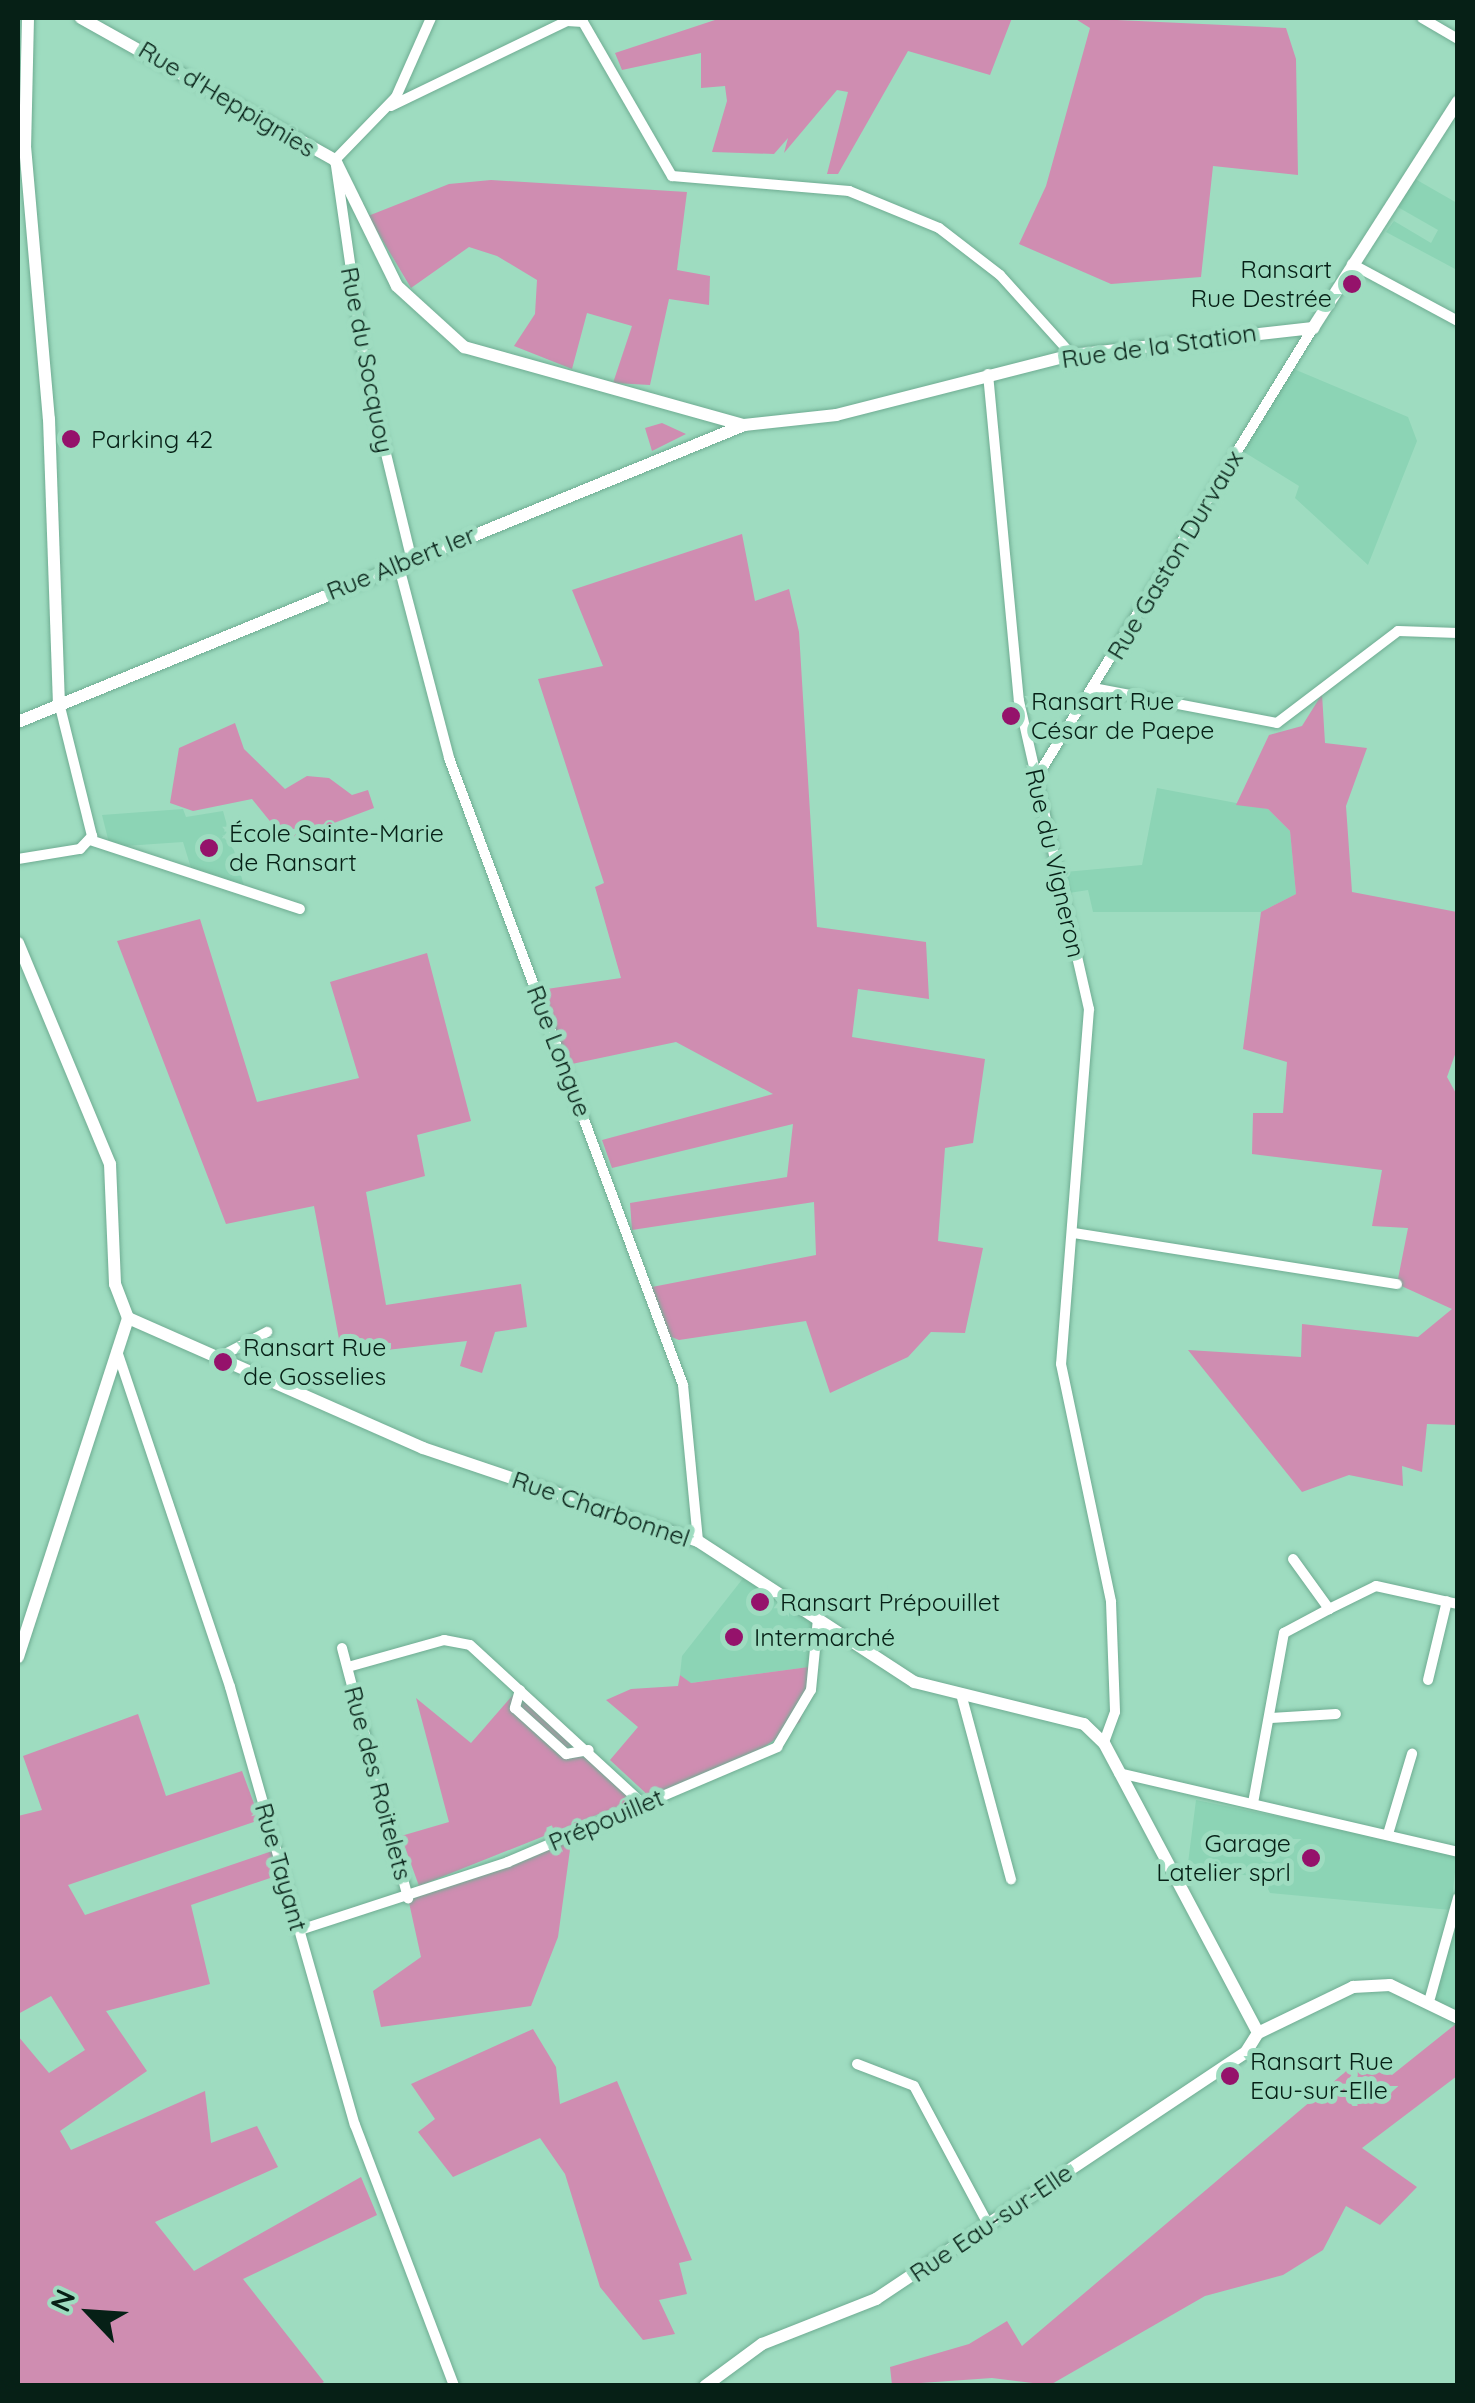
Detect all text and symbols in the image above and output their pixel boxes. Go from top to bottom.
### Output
street label: Rue d'Heppignies [133,34,321,164]
place label: Ransart Rue Destrée [1191,255,1332,314]
street label: Rue du Socquoy [334,264,400,456]
marker: Ransart Rue Destrée [1341,273,1363,295]
street label: Rue de la Station [1060,317,1258,375]
place label: Parking 42 [91,424,213,454]
marker: Parking 42 [60,428,82,450]
street label: Rue Gaston Durvaux [1101,445,1249,665]
street label: Rue Albert Ier [322,520,480,606]
place label: Ransart Rue César de Paepe [1031,687,1214,746]
marker: Ransart Rue César de Paepe [1000,705,1022,727]
street label: Rue du Vigneron [1019,766,1091,960]
place label: École Sainte-Marie de Ransart [229,819,444,878]
marker: École Sainte-Marie de Ransart [198,837,220,859]
street label: Rue Longue [520,981,598,1121]
place label: Ransart Rue de Gosselies [243,1333,386,1392]
marker: Ransart Rue de Gosselies [212,1351,234,1373]
street label: Rue Charbonnel [508,1465,694,1553]
place label: Ransart Prépouillet [780,1587,1000,1617]
marker: Ransart Prépouillet [749,1591,771,1613]
place label: Intermarché [754,1622,895,1652]
marker: Intermarché [723,1626,745,1648]
street label: Rue des Roitelets [338,1683,418,1883]
street label: Prépouillet [544,1782,668,1858]
street label: Rue Tayant [248,1800,314,1934]
place label: Garage Latelier sprl [1156,1829,1291,1888]
marker: Garage Latelier sprl [1300,1847,1322,1869]
place label: Ransart Rue Eau-sur-Elle [1250,2047,1393,2106]
marker: Ransart Rue Eau-sur-Elle [1219,2065,1241,2087]
street label: Rue Eau-sur-Elle [904,2158,1078,2288]
north arrow [40,2263,140,2363]
text: N [42,2283,83,2317]

